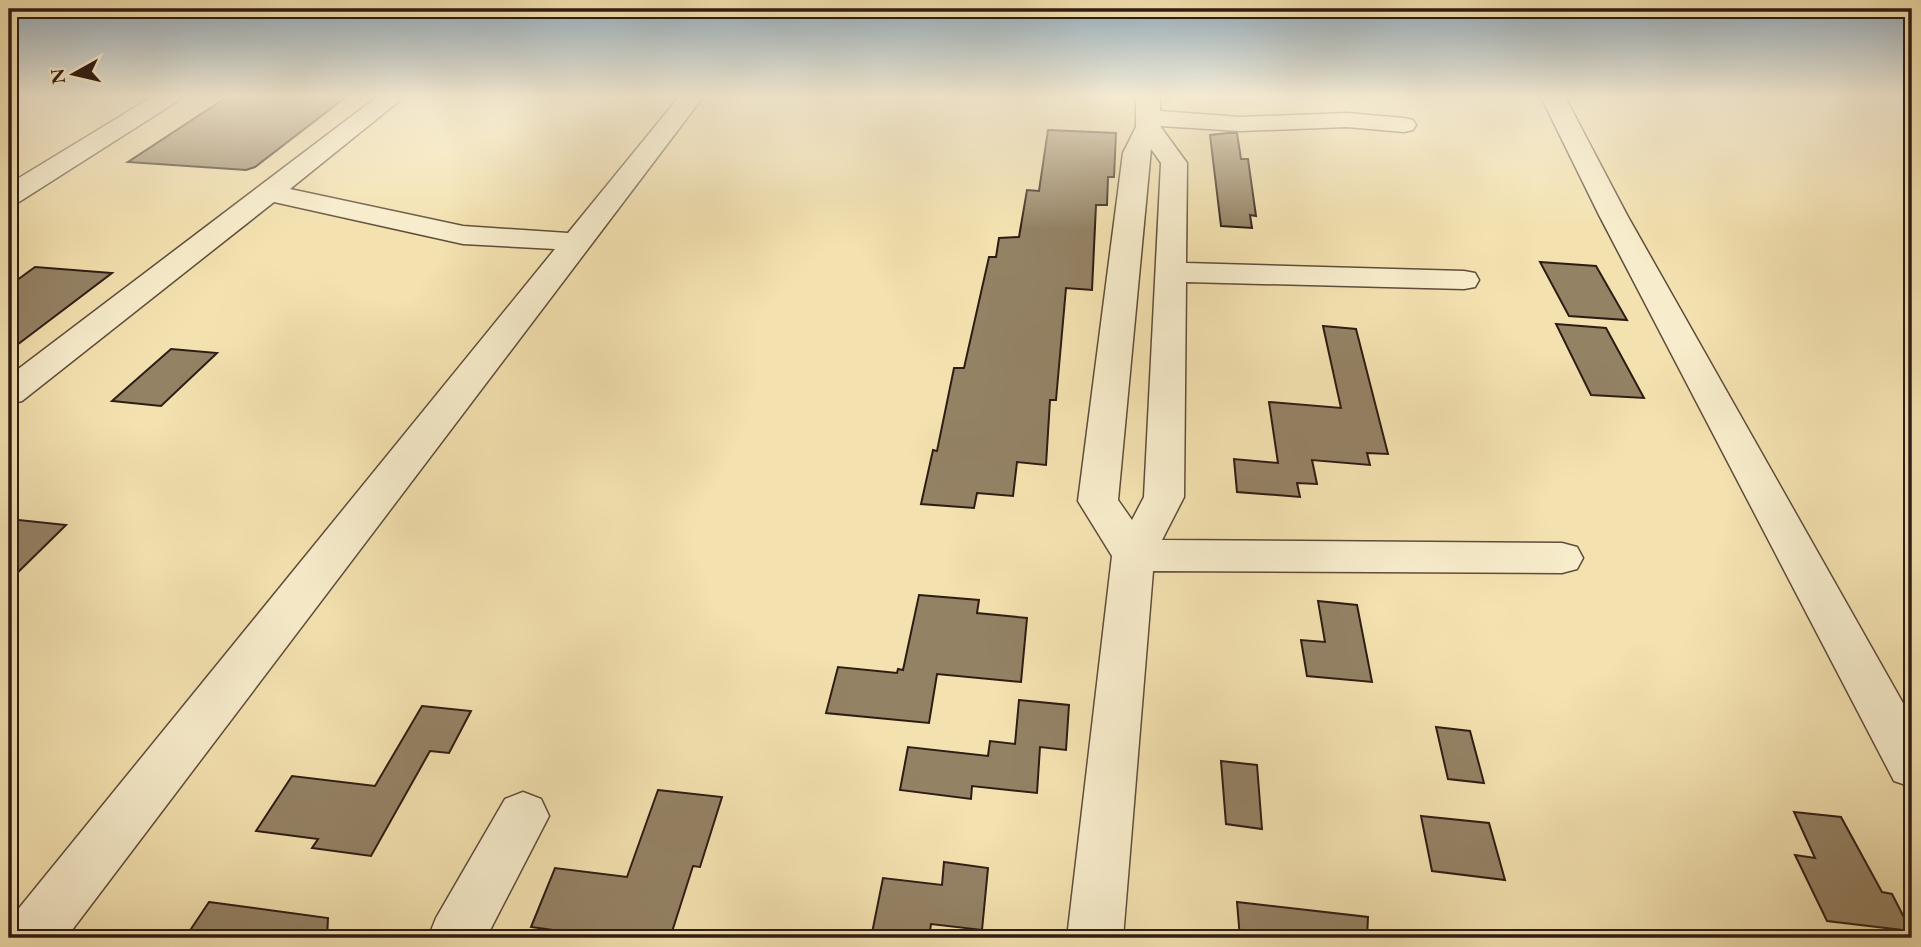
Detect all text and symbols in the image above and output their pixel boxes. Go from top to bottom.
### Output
north arrow [38,38,108,108]
text: N [44,66,71,86]

